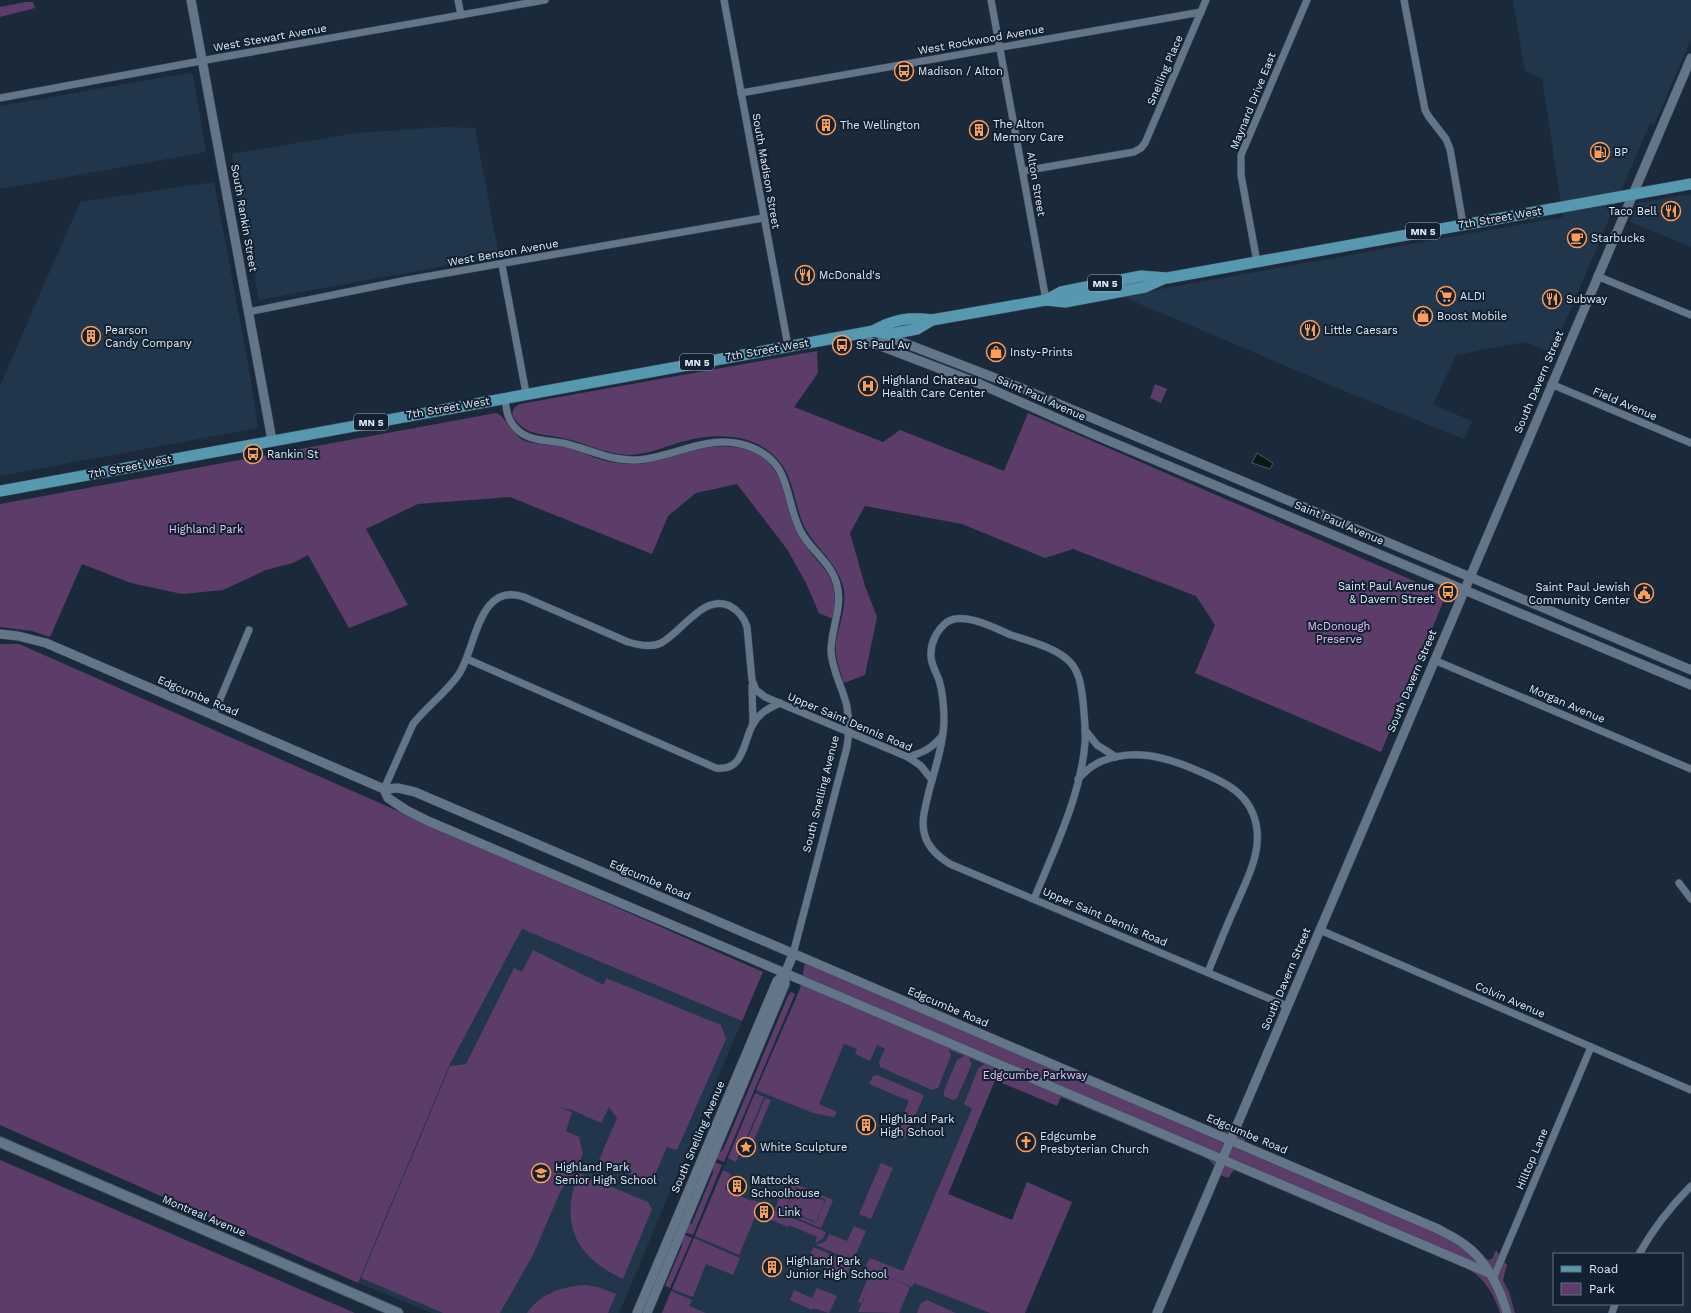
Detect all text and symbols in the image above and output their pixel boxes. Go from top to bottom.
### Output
street label: West Stewart Avenue [212,22,328,54]
street label: West Rockwood Avenue [917,22,1045,58]
street label: Snelling Place [1144,33,1186,107]
street label: Maynard Drive East [1228,50,1279,151]
bus stop icon: Madison / Alton [893,60,915,82]
place label: Madison / Alton [918,65,1003,78]
street label: South Madison Street [749,112,783,230]
building icon: The Wellington [815,114,837,136]
place label: The Alton Memory Care [993,118,1064,144]
place label: The Wellington [840,119,920,132]
building icon: The Alton Memory Care [968,119,990,141]
fuel station icon: BP [1589,141,1611,163]
place label: BP [1614,146,1628,159]
street label: Alton Street [1024,151,1048,218]
street label: South Rankin Street [228,163,260,273]
restaurant icon: Taco Bell [1660,200,1682,222]
street label: 7th Street West [1457,204,1543,232]
place label: Taco Bell [1608,205,1658,218]
road number: MN 5 [1406,223,1440,239]
cafe icon: Starbucks [1566,227,1588,249]
place label: Starbucks [1591,232,1645,245]
street label: West Benson Avenue [446,237,560,269]
restaurant icon: McDonald's [794,264,816,286]
place label: McDonald's [819,269,881,282]
road number: MN 5 [1088,275,1122,291]
supermarket icon: ALDI [1435,285,1457,307]
restaurant icon: Subway [1541,288,1563,310]
place label: ALDI [1460,290,1485,303]
place label: Subway [1566,293,1607,306]
shop icon: Boost Mobile [1412,305,1434,327]
place label: Boost Mobile [1437,310,1507,323]
restaurant icon: Little Caesars [1299,319,1321,341]
place label: Pearson Candy Company [105,324,192,350]
place label: Little Caesars [1324,324,1398,337]
building icon: Pearson Candy Company [80,325,102,347]
street label: South Davern Street [1512,329,1567,435]
bus stop icon: St Paul Av [831,334,853,356]
street label: 7th Street West [724,336,810,364]
place label: St Paul Av [856,339,910,352]
shop icon: Insty-Prints [985,341,1007,363]
place label: Insty-Prints [1010,346,1073,359]
road number: MN 5 [680,354,714,370]
street label: Saint Paul Avenue [994,373,1088,423]
place label: Highland Chateau Health Care Center [882,374,986,400]
hospital icon: Highland Chateau Health Care Center [857,375,879,397]
street label: Field Avenue [1591,385,1659,423]
street label: 7th Street West [405,394,491,422]
road number: MN 5 [354,414,388,430]
bus stop icon: Rankin St [242,443,264,465]
place label: Rankin St [267,448,319,461]
street label: 7th Street West [87,452,173,481]
street label: Saint Paul Avenue [1292,498,1386,548]
park label: Highland Park [169,523,243,536]
place label: Saint Paul Avenue & Davern Street [1338,580,1434,606]
bus stop icon: Saint Paul Avenue & Davern Street [1437,581,1459,603]
place label: Saint Paul Jewish Community Center [1529,581,1631,607]
public building icon: Saint Paul Jewish Community Center [1633,582,1655,604]
park label: McDonough Preserve [1308,620,1370,646]
street label: South Davern Street [1385,628,1440,734]
street label: Edgcumbe Road [155,673,241,719]
street label: Morgan Avenue [1527,682,1607,726]
street label: Upper Saint Dennis Road [786,690,914,754]
street label: South Snelling Avenue [800,734,842,854]
street label: Edgcumbe Road [607,857,693,903]
street label: Upper Saint Dennis Road [1041,885,1169,949]
street label: South Davern Street [1259,926,1314,1032]
street label: Colvin Avenue [1473,979,1547,1021]
street label: Edgcumbe Road [905,984,991,1030]
park label: Edgcumbe Parkway [983,1069,1087,1082]
street label: South Snelling Avenue [669,1079,727,1195]
street label: Edgcumbe Road [1204,1111,1290,1157]
place label: Highland Park High School [880,1113,954,1139]
building icon: Highland Park High School [855,1114,877,1136]
street label: Hilltop Lane [1513,1126,1551,1192]
place label: Edgcumbe Presbyterian Church [1040,1130,1149,1156]
church icon: Edgcumbe Presbyterian Church [1015,1131,1037,1153]
place icon: White Sculpture [735,1136,757,1158]
place label: White Sculpture [760,1141,847,1154]
place label: Highland Park Senior High School [555,1161,657,1187]
school or university icon: Highland Park Senior High School [530,1162,552,1184]
place label: Mattocks Schoolhouse [751,1174,820,1200]
building icon: Mattocks Schoolhouse [726,1175,748,1197]
street label: Montreal Avenue [160,1193,248,1239]
building icon: Link [753,1201,775,1223]
place label: Link [778,1206,801,1219]
legend [1553,1253,1683,1305]
place label: Highland Park Junior High School [786,1255,888,1281]
building icon: Highland Park Junior High School [761,1256,783,1278]
text: Road [1589,1262,1618,1276]
text: Park [1589,1282,1615,1296]

